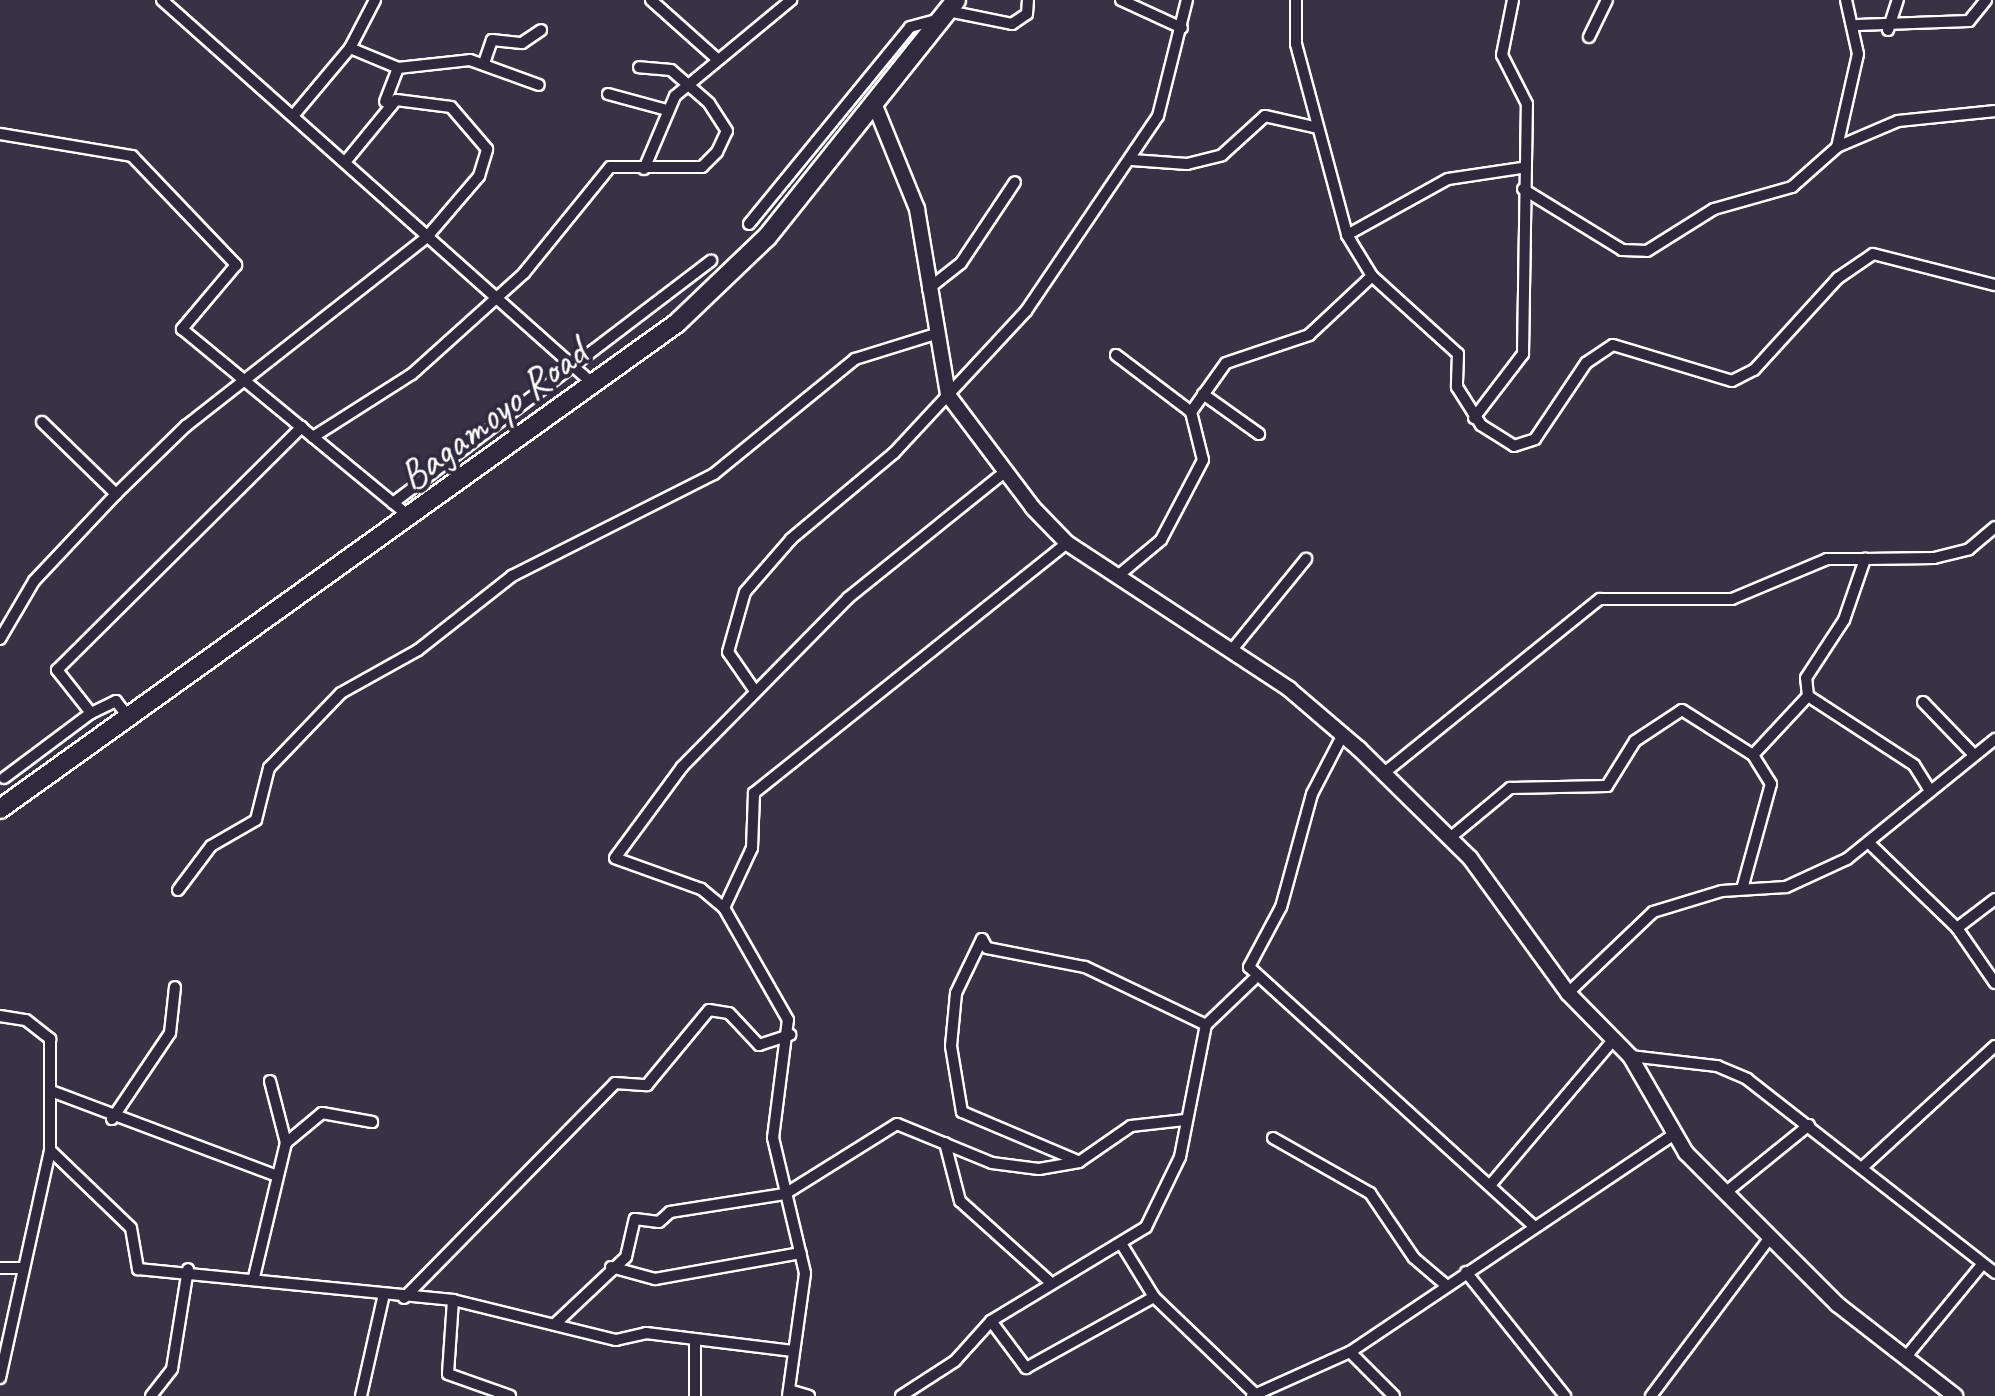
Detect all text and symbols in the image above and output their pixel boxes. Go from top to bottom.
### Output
street label: Bagamoyo Road [389,328,597,502]

